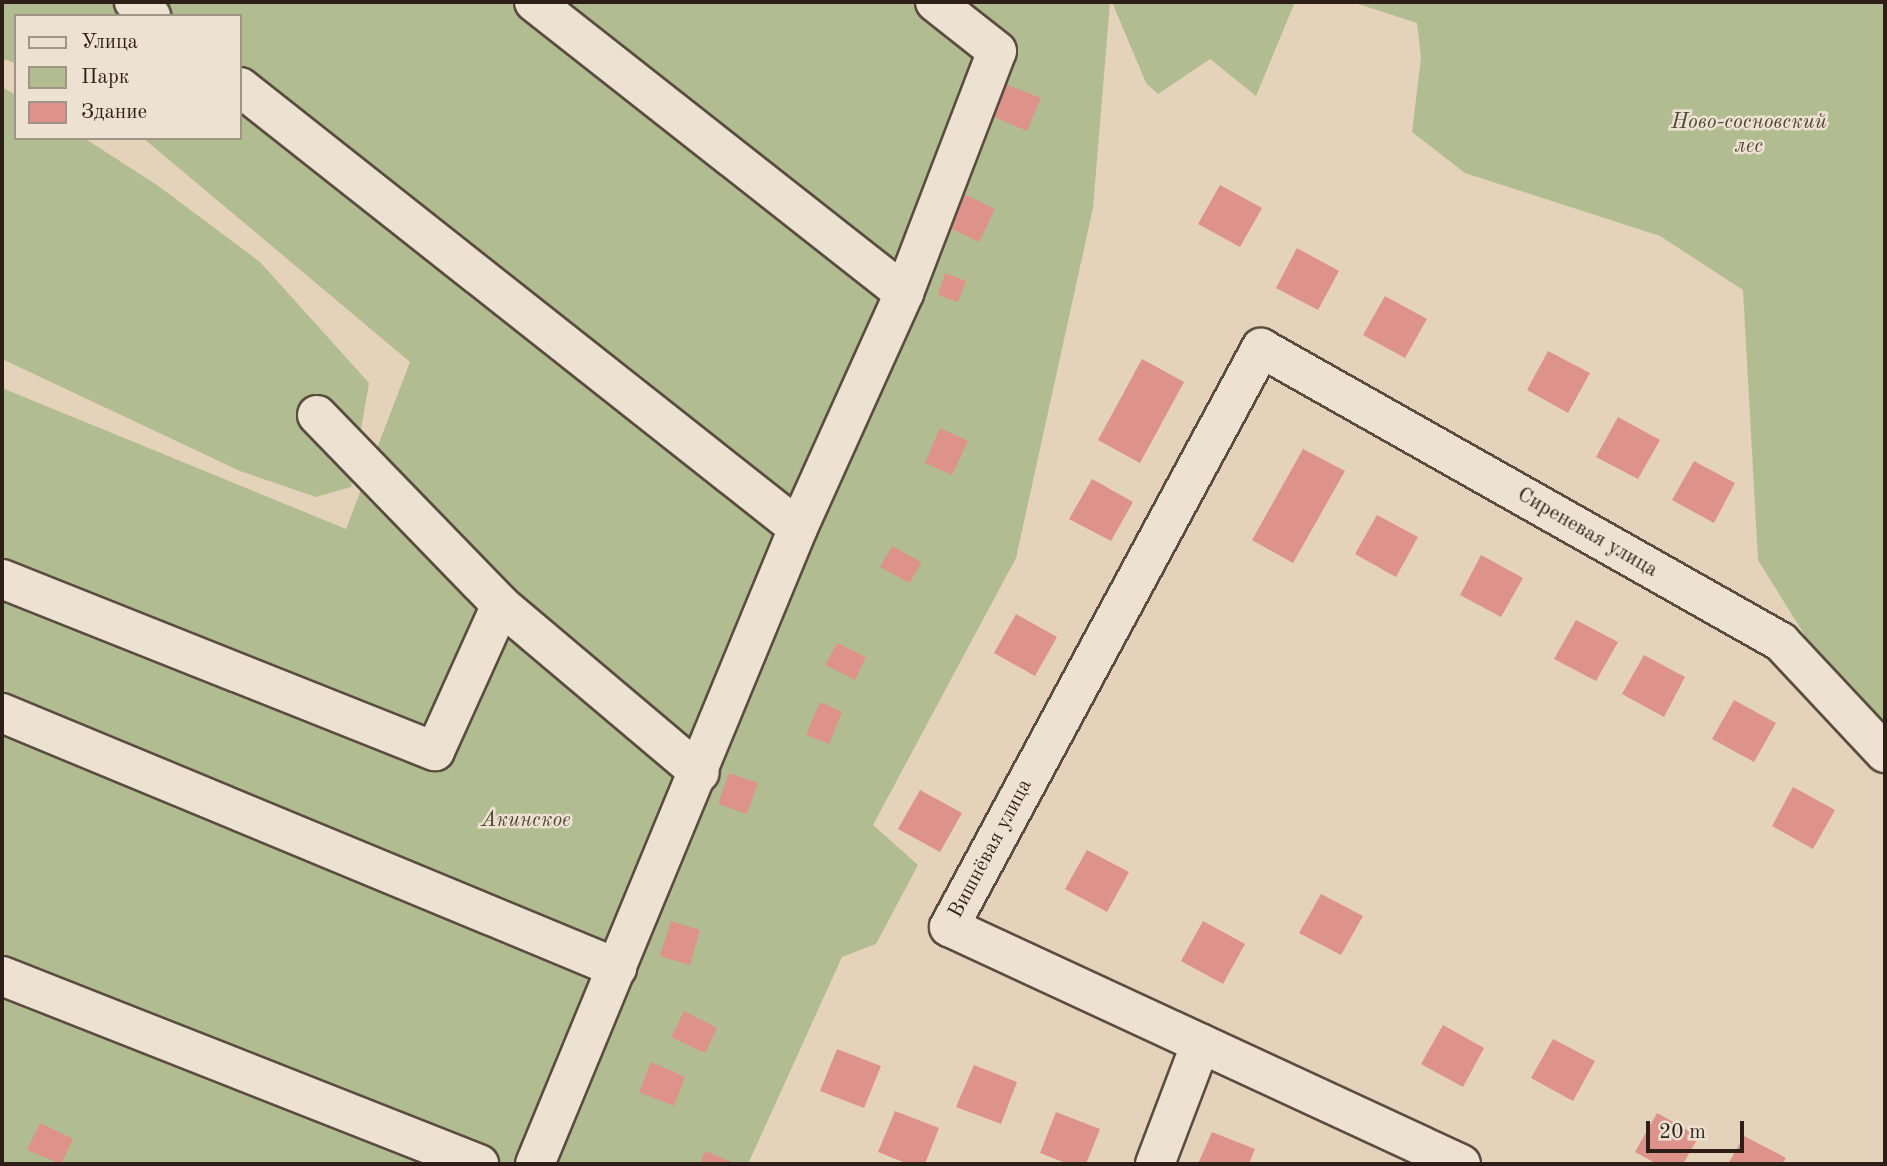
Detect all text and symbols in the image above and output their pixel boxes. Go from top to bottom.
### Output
legend [14,14,242,140]
text: Улица [81,32,138,53]
text: Парк [81,67,129,88]
text: Здание [81,102,147,123]
park label: Ново-сосновский лес [1671,110,1827,160]
street label: Сиреневая улица [1512,483,1662,583]
street label: Вишнёвая улица [944,775,1038,923]
park label: Акинское [481,808,571,834]
scale bar [1649,1106,1747,1150]
text: 20 m [1659,1122,1706,1143]

